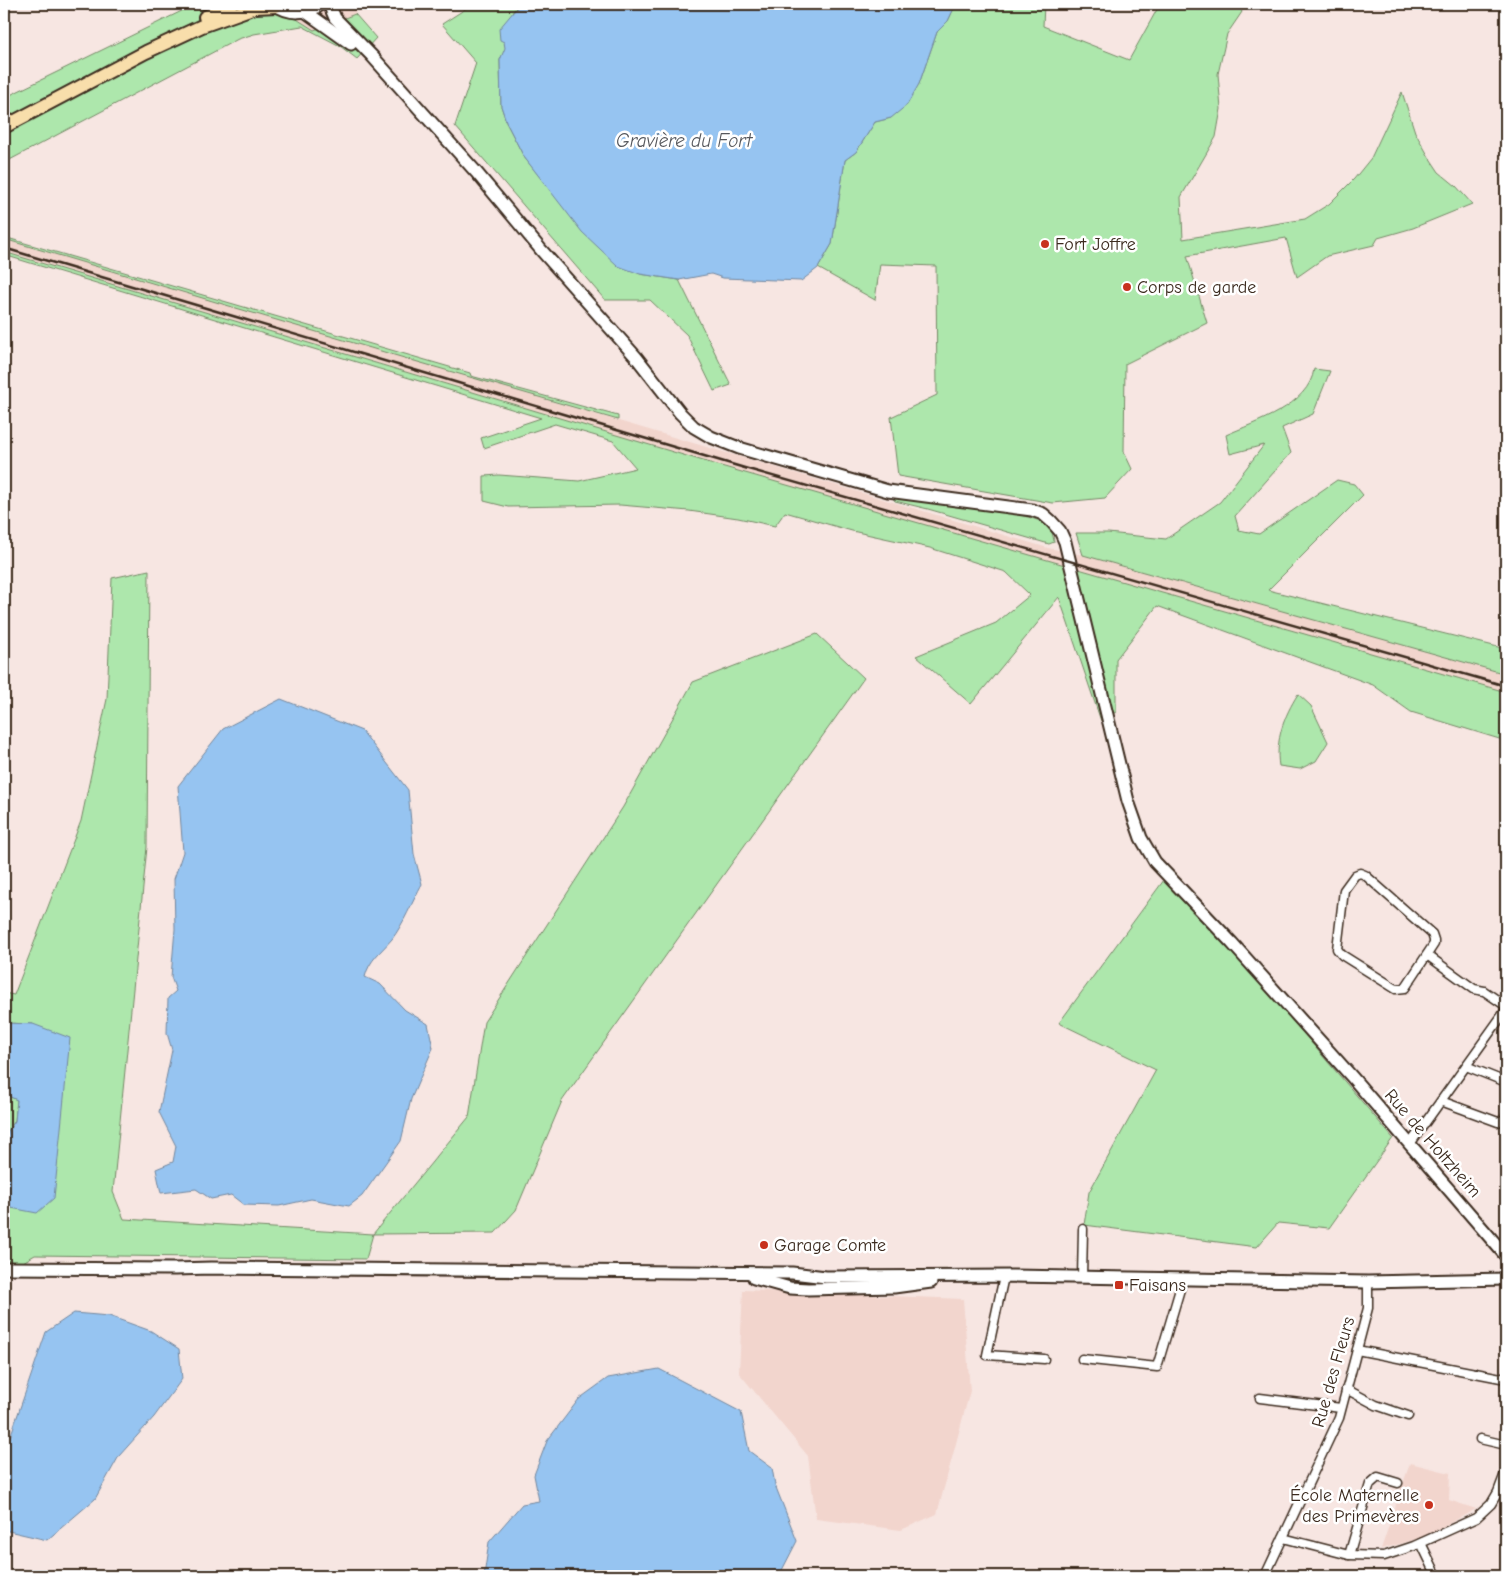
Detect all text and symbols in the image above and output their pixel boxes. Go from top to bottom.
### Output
water label: Gravière du Fort [616,130,754,152]
place label: Fort Joffre [1055,234,1136,255]
marker: Fort Joffre [1039,238,1051,250]
place label: Corps de garde [1137,277,1256,298]
marker: Corps de garde [1121,281,1133,293]
street label: Rue de Holtzheim [1380,1085,1485,1202]
place label: Garage Comte [774,1235,886,1256]
marker: Garage Comte [758,1239,770,1251]
place label: Faisans [1129,1275,1186,1296]
marker: Faisans [1113,1279,1125,1291]
street label: Rue des Fleurs [1308,1314,1359,1430]
place label: École Maternelle des Primevères [1290,1484,1419,1527]
marker: École Maternelle des Primevères [1423,1499,1435,1511]

